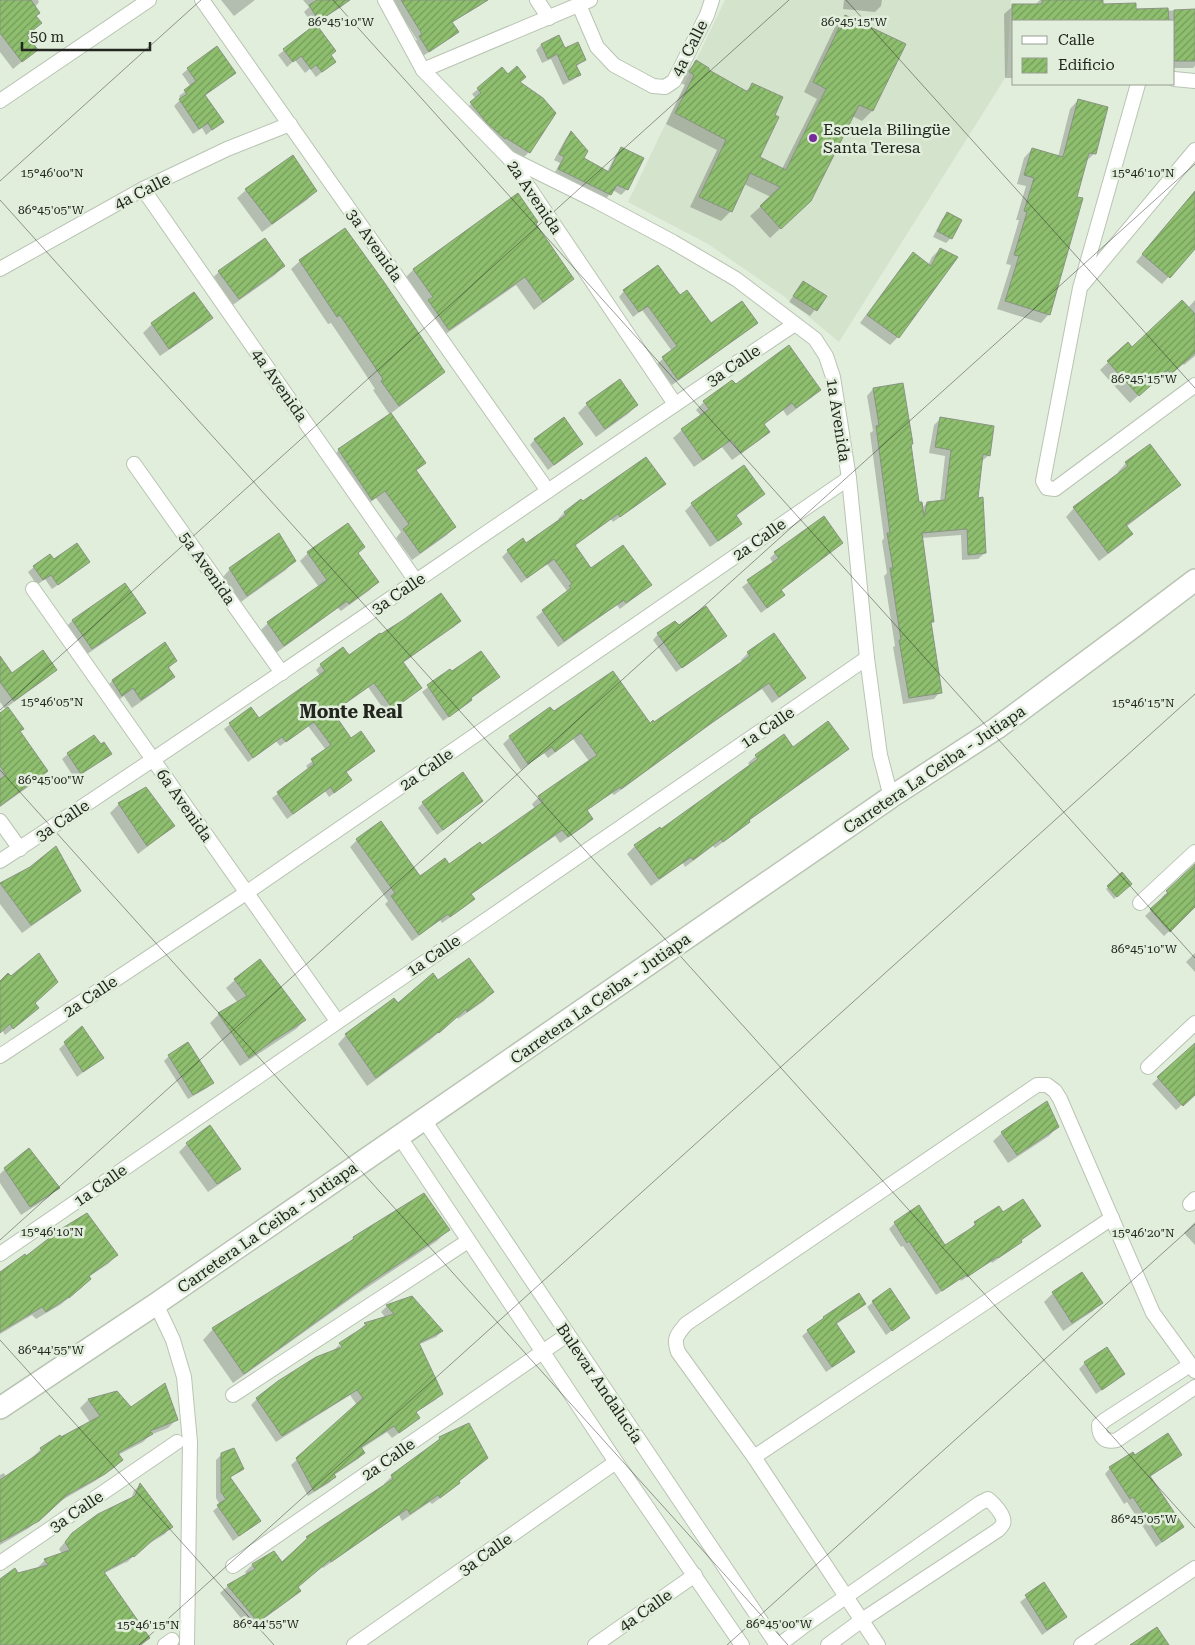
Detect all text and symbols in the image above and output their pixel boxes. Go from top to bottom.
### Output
text: 86°45'10"W [308,15,375,29]
text: 86°45'15"W [821,15,888,29]
street label: 4a Calle [667,17,712,79]
scale bar [22,20,150,52]
legend [1012,20,1175,85]
text: 50 m [30,28,65,46]
text: Calle [1058,31,1094,49]
text: Edificio [1058,56,1115,74]
place label: Escuela Bilingüe Santa Teresa [823,120,950,157]
marker: Escuela Bilingüe Santa Teresa [807,132,819,144]
street label: 2a Avenida [503,157,566,238]
text: 15°46'00"N [20,166,84,180]
text: 15°46'10"N [1111,166,1175,180]
street label: 4a Calle [111,169,174,214]
text: 86°45'05"W [18,203,85,217]
street label: 3a Avenida [343,205,407,286]
street label: 3a Calle [703,341,764,390]
street label: 4a Avenida [248,345,312,426]
text: 86°45'15"W [1111,372,1178,386]
street label: 1a Avenida [823,377,855,464]
street label: 2a Calle [729,514,790,565]
street label: 5a Avenida [176,528,240,609]
street label: 3a Calle [368,569,429,618]
text: 15°46'05"N [20,695,84,709]
text: 15°46'15"N [1111,696,1175,710]
district label: Monte Real [299,701,403,722]
street label: Carretera La Ceiba - Jutiapa [840,701,1029,838]
street label: 1a Calle [737,703,798,752]
street label: 2a Calle [396,744,457,795]
street label: 6a Avenida [153,765,217,846]
text: 86°45'00"W [18,773,85,787]
street label: 3a Calle [32,796,93,845]
street label: Carretera La Ceiba - Jutiapa [507,929,694,1068]
street label: 1a Calle [403,931,464,980]
text: 86°45'10"W [1111,942,1178,956]
street label: 2a Calle [60,972,121,1021]
street label: Carretera La Ceiba - Jutiapa [174,1158,361,1297]
street label: 1a Calle [70,1160,131,1211]
text: 15°46'10"N [20,1225,84,1239]
text: 15°46'20"N [1111,1226,1175,1240]
street label: Bulevar Andalucía [552,1320,647,1447]
text: 86°44'55"W [18,1343,85,1357]
street label: 2a Calle [358,1434,419,1485]
street label: 3a Calle [46,1487,107,1536]
text: 86°45'05"W [1111,1512,1178,1526]
street label: 3a Calle [455,1529,516,1580]
street label: 4a Calle [615,1585,676,1636]
text: 86°44'55"W [233,1617,300,1631]
text: 86°45'00"W [746,1617,813,1631]
text: 15°46'15"N [116,1618,180,1632]

